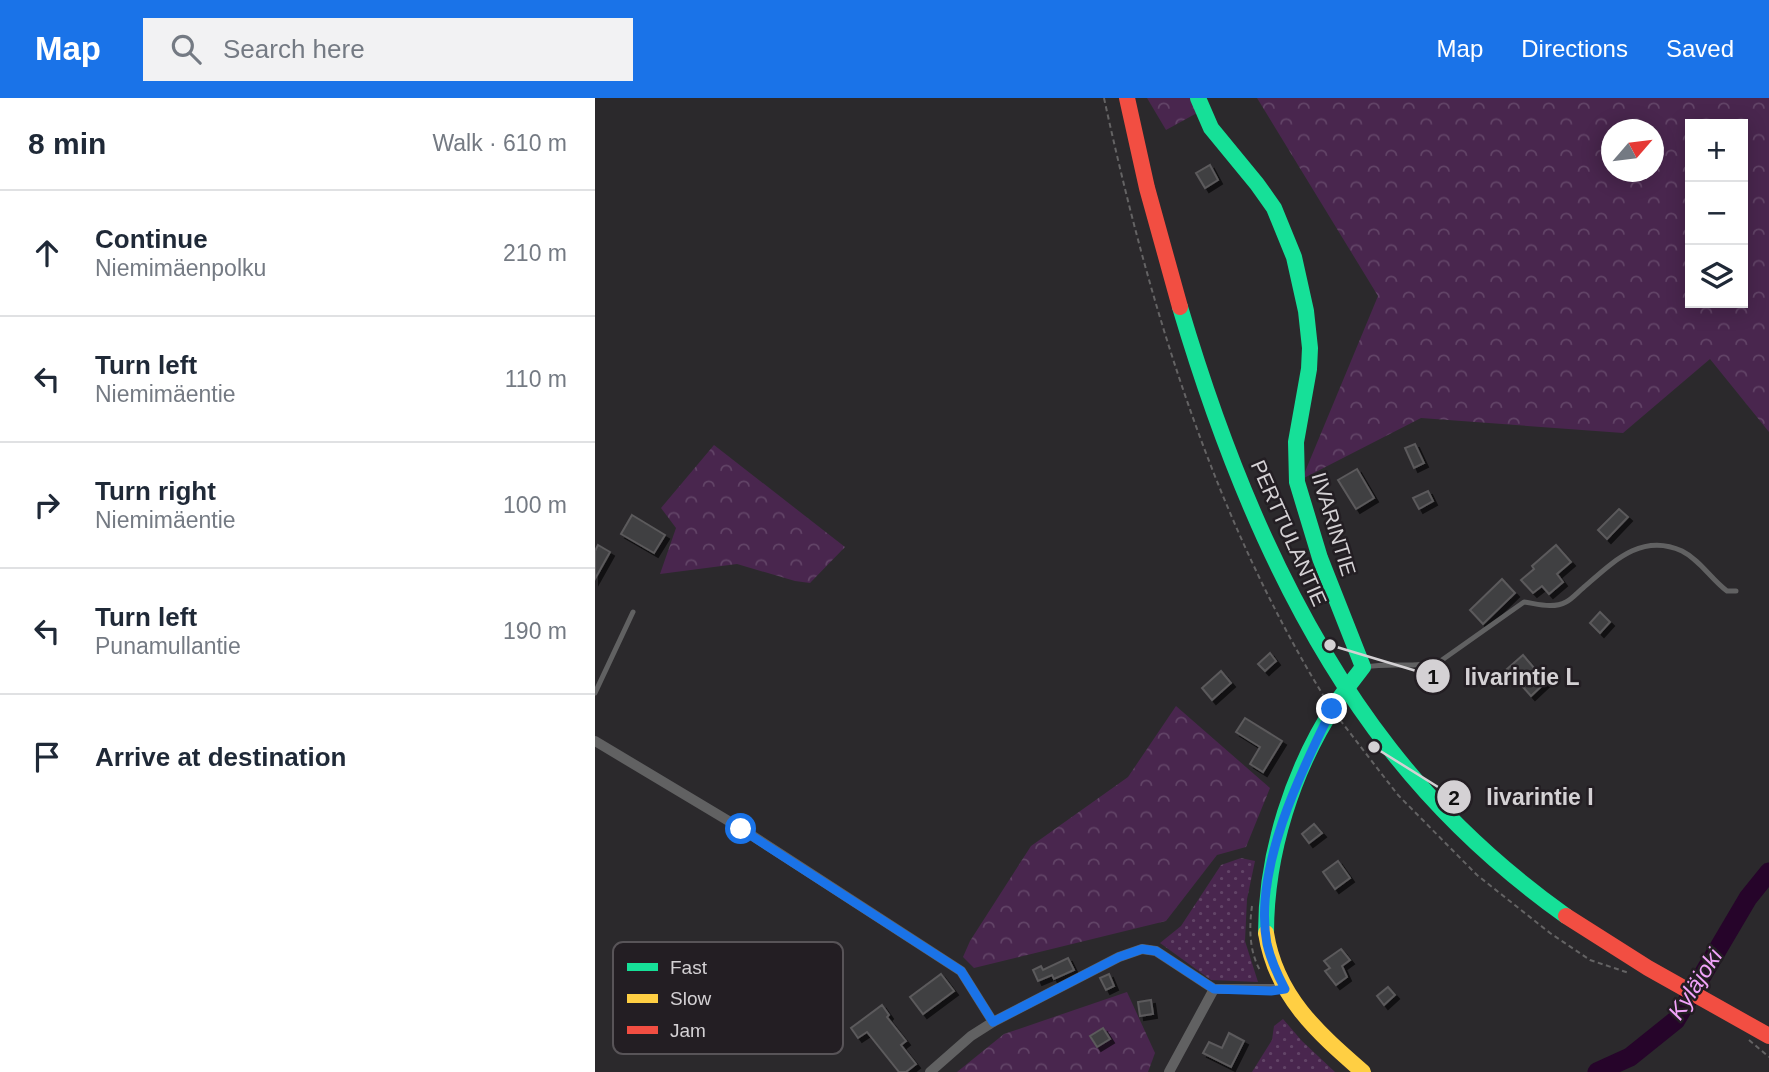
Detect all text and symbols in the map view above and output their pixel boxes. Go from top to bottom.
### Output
search box [143,18,633,81]
text: Map [35,30,101,67]
icon: search [167,30,205,68]
text: Search here [223,34,365,64]
text: Map [1437,35,1483,62]
text: Directions [1521,35,1628,62]
text: Saved [1666,35,1734,62]
north arrow [1601,119,1664,182]
map controls [1685,119,1748,308]
button: + [1685,119,1748,182]
text: 8 min [28,127,106,160]
text: Walk · 610 m [432,130,567,156]
button: − [1685,182,1748,245]
text: Continue [95,224,208,254]
icon: ahead [28,234,66,272]
text: 210 m [503,240,567,266]
button: layers [1685,245,1748,308]
text: Niemimäenpolku [95,255,266,281]
text: Turn left [95,350,197,380]
icon: left [28,360,66,398]
text: 110 m [505,366,567,392]
text: Niemimäentie [95,381,236,407]
street label: PERTTULANTIE [1247,457,1331,609]
street label: IIVARINTIE [1307,469,1361,579]
text: Turn right [95,476,216,506]
icon: right [28,486,66,524]
text: 100 m [503,492,567,518]
text: Niemimäentie [95,507,236,533]
text: Turn left [95,602,197,632]
icon: left [28,612,66,650]
text: 190 m [503,618,567,644]
text: Punamullantie [95,633,241,659]
callout: Iivarintie L [1416,654,1594,698]
text: Iivarintie L [1464,664,1580,690]
text: 1 [1427,665,1439,688]
route end [1316,693,1347,724]
icon: arrive [28,738,66,776]
text: Arrive at destination [95,742,346,772]
callout: Iivarintie I [1437,775,1607,819]
text: Iivarintie I [1486,784,1594,810]
text: 2 [1448,786,1460,809]
route start [725,813,756,844]
legend [613,942,843,1054]
water label: Kyläjoki [1663,943,1728,1024]
text: Fast [670,957,708,978]
text: Slow [670,988,711,1009]
text: Jam [670,1020,706,1041]

